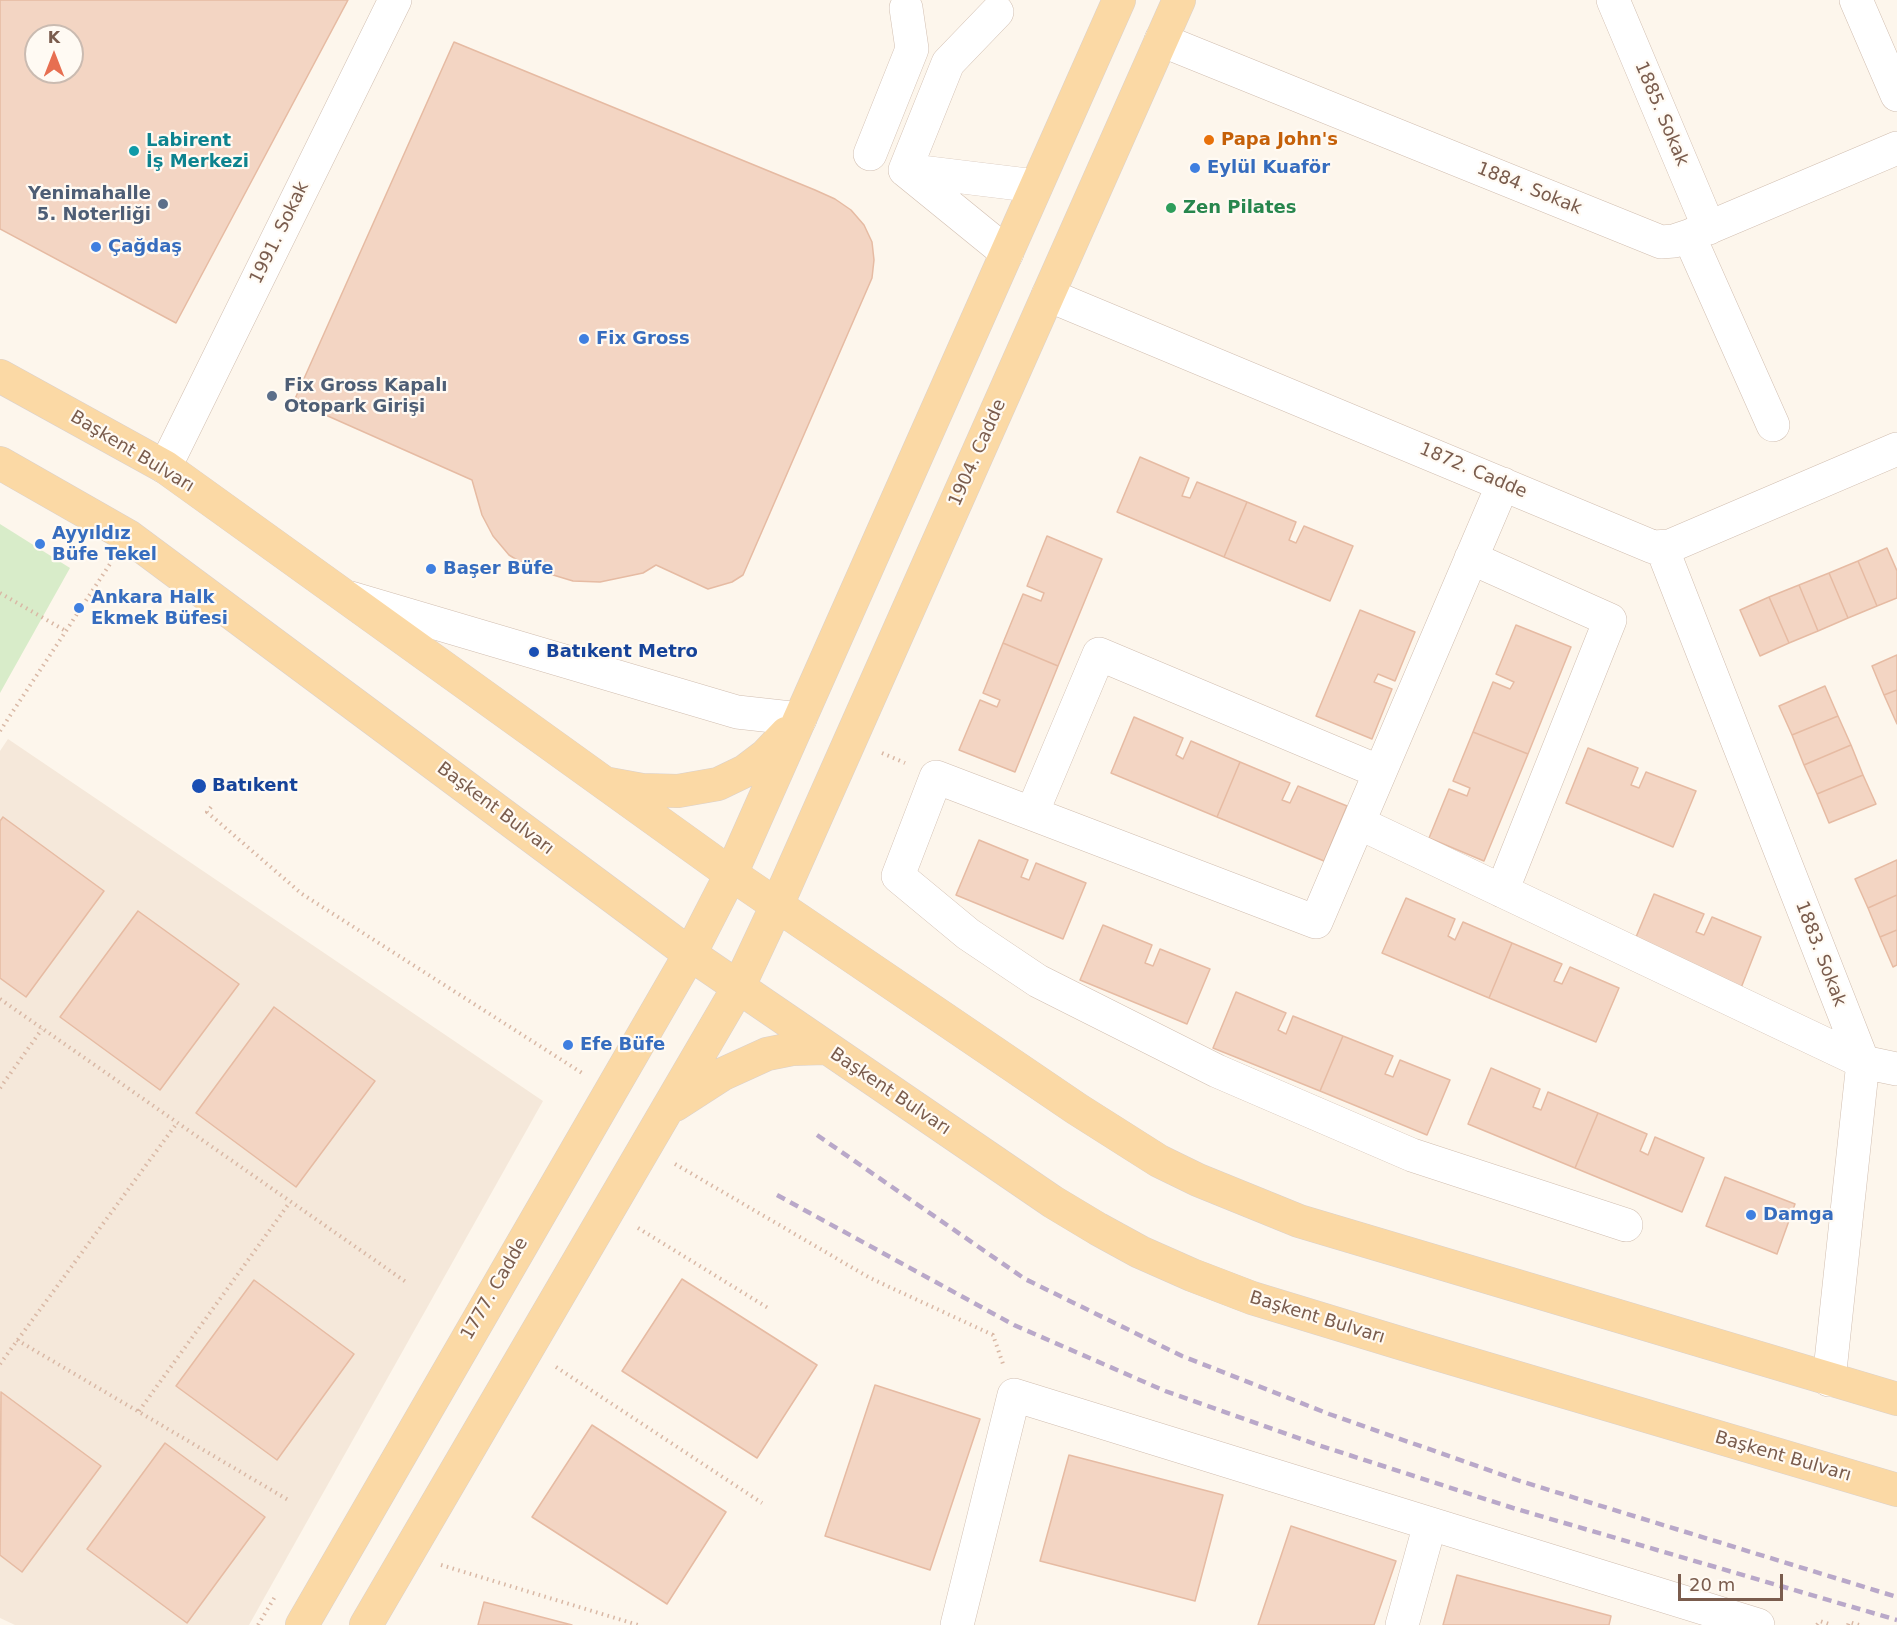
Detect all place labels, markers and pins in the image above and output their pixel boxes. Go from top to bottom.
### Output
place label: Papa John's [1221,129,1338,151]
place label: Labirent İş Merkezi [146,130,249,172]
marker: Papa John's [1202,133,1216,147]
marker: Labirent İş Merkezi [127,144,141,158]
place label: Eylül Kuaför [1207,157,1330,179]
marker: Eylül Kuaför [1188,161,1202,175]
place label: Yenimahalle 5. Noterliği [28,183,151,226]
marker: Yenimahalle 5. Noterliği [156,197,170,211]
place label: Zen Pilates [1183,197,1297,219]
marker: Zen Pilates [1164,201,1178,215]
place label: Çağdaş [108,236,182,258]
marker: Çağdaş [89,240,103,254]
place label: Fix Gross [596,328,690,350]
marker: Fix Gross [577,332,591,346]
place label: Fix Gross Kapalı Otopark Girişi [284,375,448,418]
marker: Fix Gross Kapalı Otopark Girişi [265,389,279,403]
place label: Ayyıldız Büfe Tekel [52,523,157,566]
marker: Ayyıldız Büfe Tekel [33,537,47,551]
place label: Başer Büfe [443,558,554,580]
marker: Başer Büfe [424,562,438,576]
place label: Ankara Halk Ekmek Büfesi [91,587,228,630]
marker: Ankara Halk Ekmek Büfesi [72,601,86,615]
place label: Batıkent Metro [546,641,698,663]
marker: Batıkent Metro [527,645,541,659]
place label: Batıkent [212,775,298,797]
marker: Batıkent [190,777,208,795]
place label: Efe Büfe [580,1034,665,1056]
marker: Efe Büfe [561,1038,575,1052]
place label: Damga [1763,1204,1834,1226]
marker: Damga [1744,1208,1758,1222]

